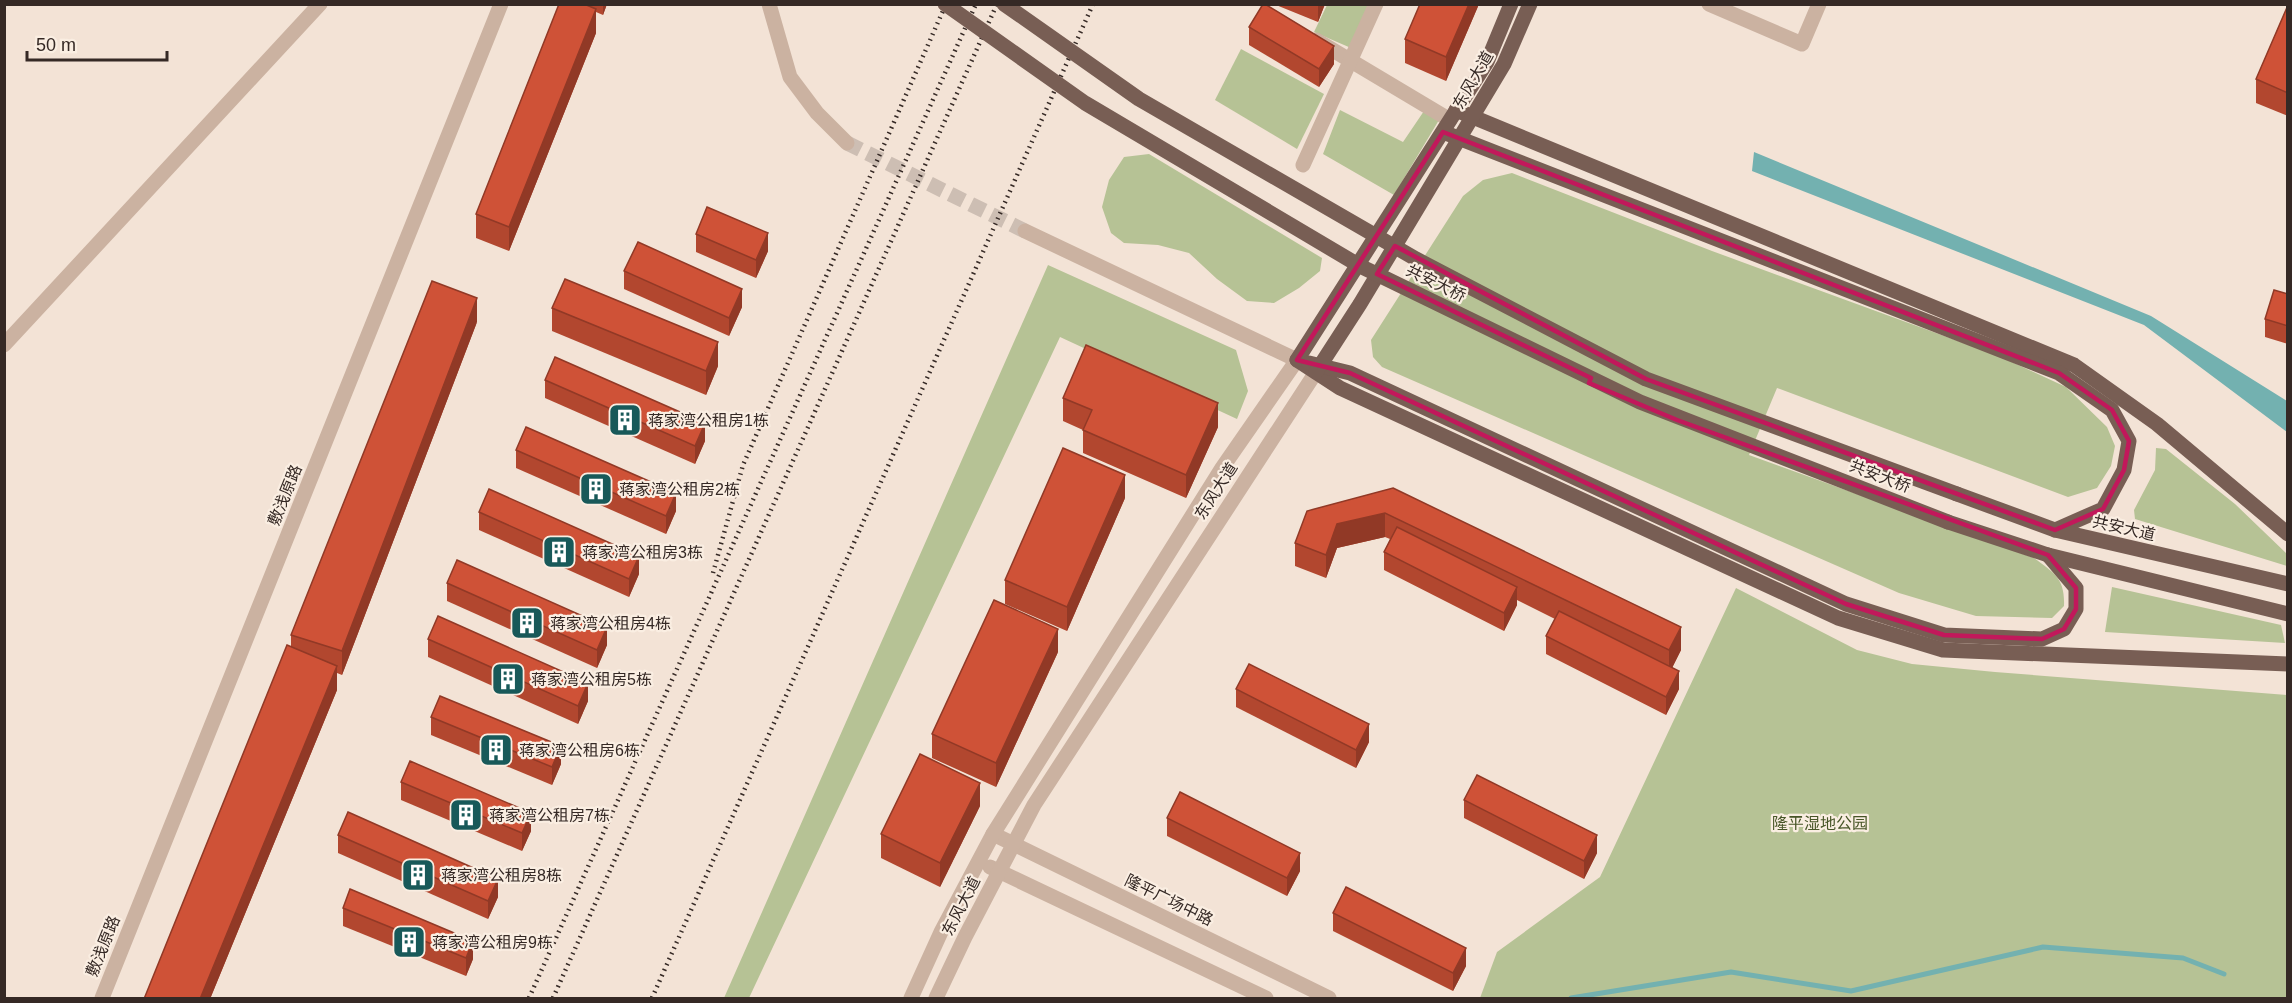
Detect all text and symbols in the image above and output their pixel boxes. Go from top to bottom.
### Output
scale bar [27,24,166,62]
text: 50 m [36,35,76,55]
street label: 东风大道 [1450,48,1496,112]
street label: 共安大桥 [1404,261,1468,305]
building icon: 蒋家湾公租房1栋 [607,402,643,438]
place label: 蒋家湾公租房1栋 [648,412,769,429]
street label: 共安大桥 [1847,457,1913,495]
street label: 东风大道 [1191,460,1241,522]
street label: 敷浅原路 [265,462,305,528]
building icon: 蒋家湾公租房2栋 [578,471,614,507]
place label: 蒋家湾公租房2栋 [619,481,740,498]
street label: 共安大道 [2091,513,2157,543]
building icon: 蒋家湾公租房3栋 [541,534,577,570]
place label: 蒋家湾公租房3栋 [582,544,703,561]
building icon: 蒋家湾公租房4栋 [509,605,545,641]
place label: 蒋家湾公租房4栋 [550,615,671,632]
building icon: 蒋家湾公租房5栋 [490,661,526,697]
place label: 蒋家湾公租房5栋 [531,671,652,688]
building icon: 蒋家湾公租房6栋 [478,732,514,768]
place label: 蒋家湾公租房6栋 [519,742,640,759]
building icon: 蒋家湾公租房7栋 [448,797,484,833]
place label: 蒋家湾公租房7栋 [489,807,610,824]
park label: 隆平湿地公园 [1772,815,1868,832]
building icon: 蒋家湾公租房8栋 [400,857,436,893]
place label: 蒋家湾公租房8栋 [441,867,562,884]
street label: 隆平广场中路 [1122,871,1216,929]
street label: 东风大道 [939,874,983,938]
street label: 敷浅原路 [83,913,123,979]
building icon: 蒋家湾公租房9栋 [391,924,427,960]
place label: 蒋家湾公租房9栋 [432,934,553,951]

